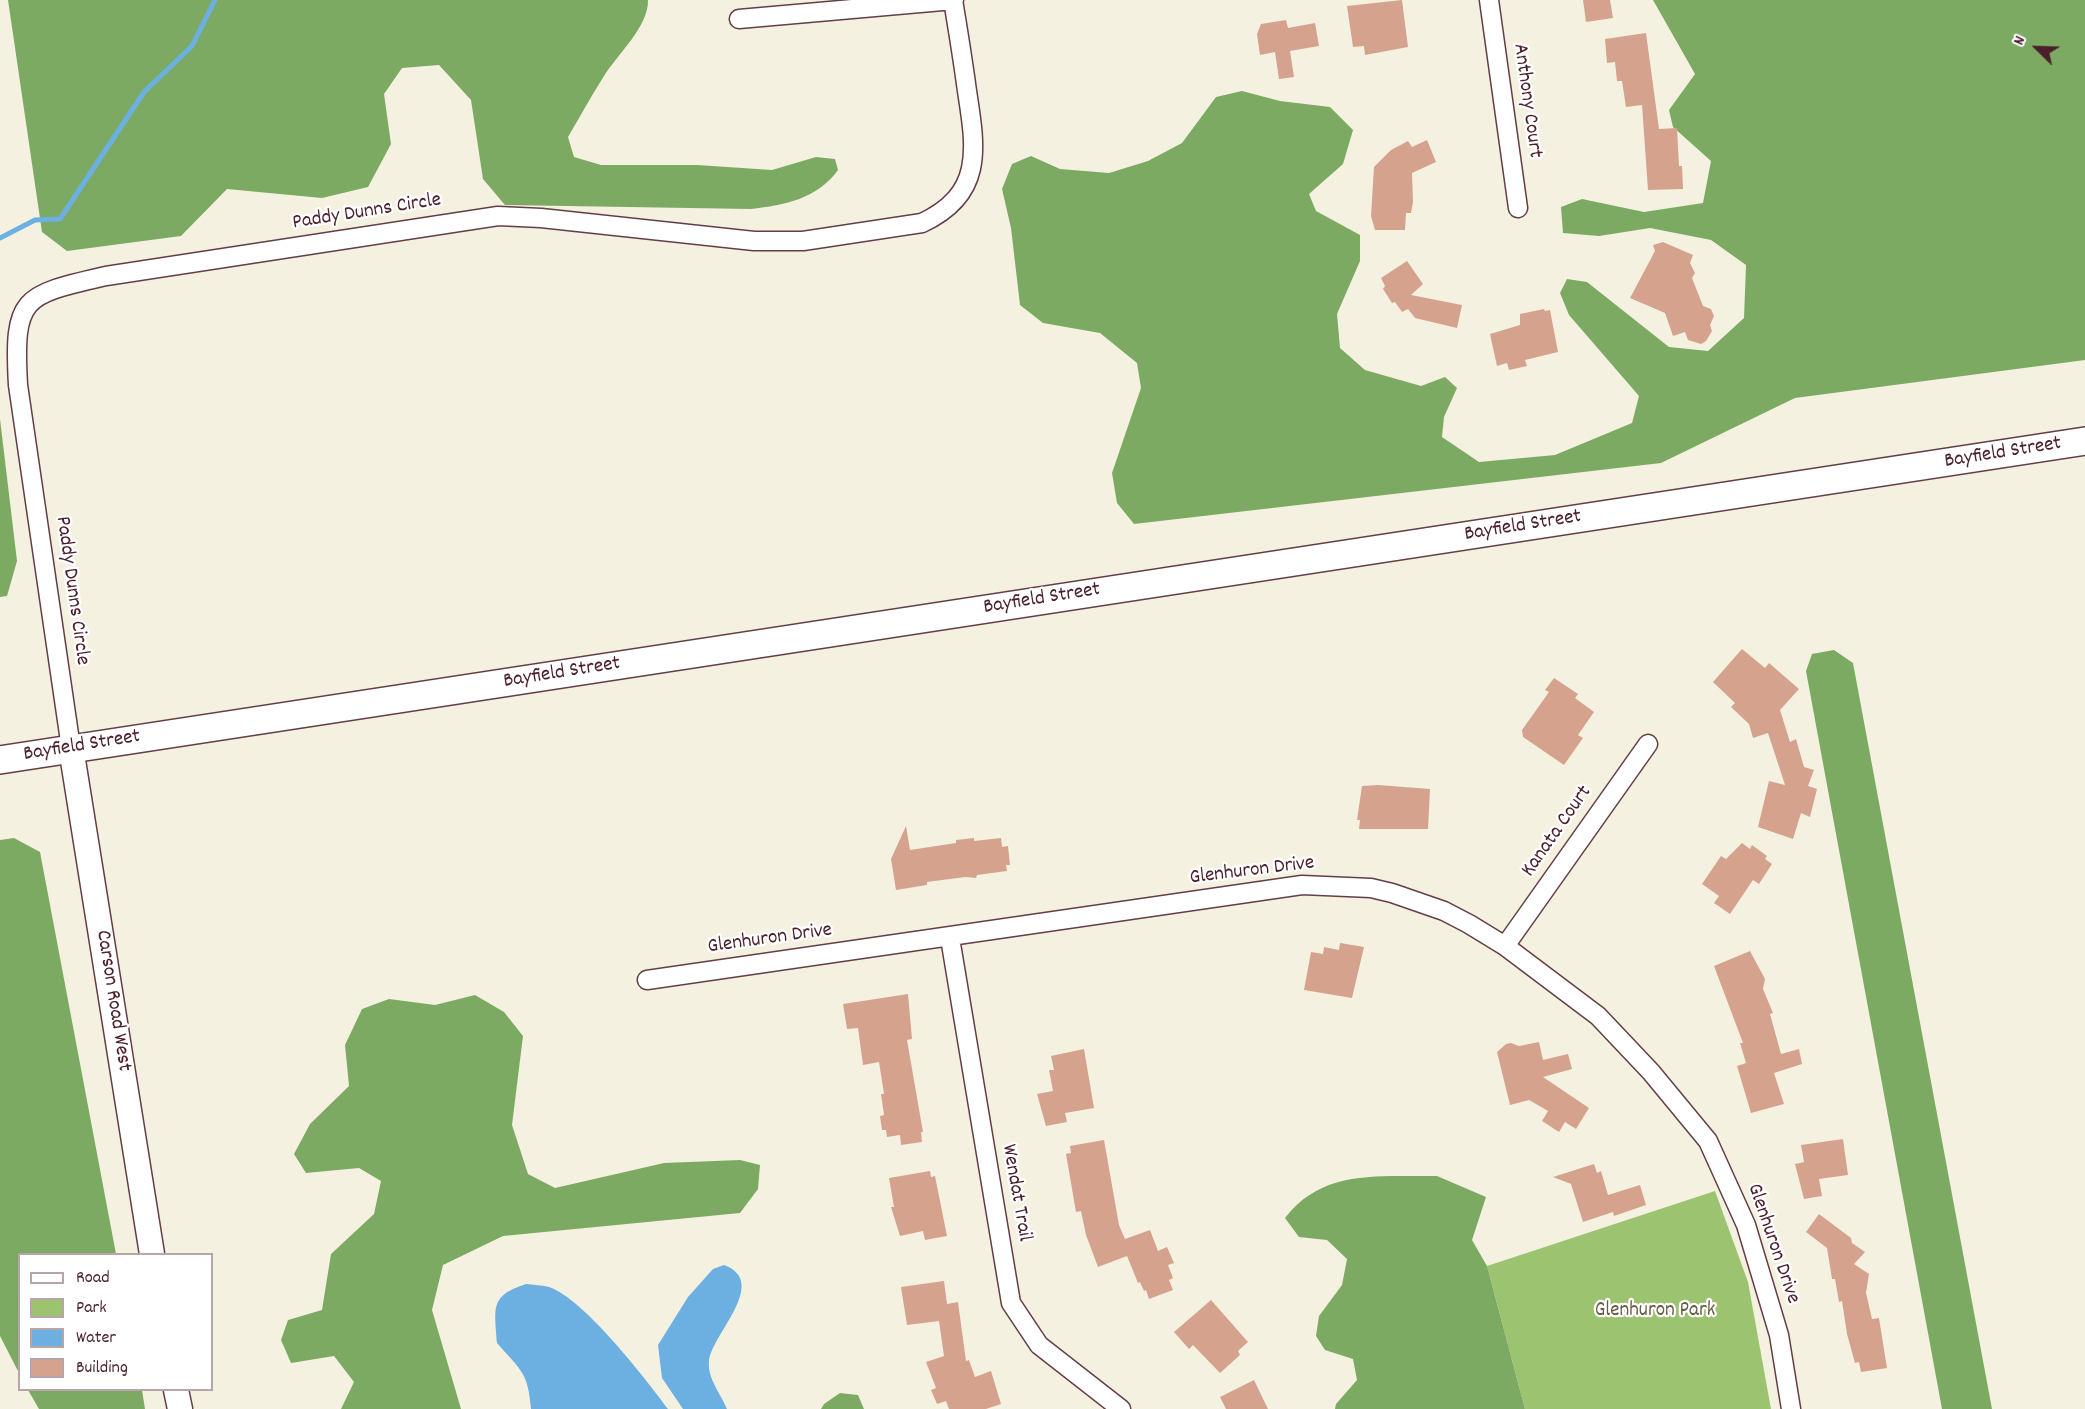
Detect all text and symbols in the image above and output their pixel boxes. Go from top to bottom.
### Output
north arrow [2007,18,2067,78]
text: N [2008,33,2032,49]
street label: Anthony Court [1506,42,1546,160]
street label: Paddy Dunns Circle [291,189,443,237]
street label: Bayfield Street [1943,432,2063,476]
street label: Bayfield Street [1463,505,1583,549]
street label: Paddy Dunns Circle [48,515,94,667]
street label: Bayfield Street [982,578,1102,622]
street label: Bayfield Street [502,652,622,696]
street label: Bayfield Street [22,725,142,769]
street label: Kanata Court [1517,781,1599,883]
street label: Glenhuron Drive [1188,852,1316,892]
street label: Glenhuron Drive [706,919,834,961]
street label: Carson Road West [88,929,136,1073]
street label: Wendat Trail [994,1142,1036,1244]
street label: Glenhuron Drive [1740,1181,1804,1307]
legend [18,1253,213,1391]
text: Road [76,1266,110,1291]
text: Park [76,1296,107,1321]
park label: Glenhuron Park [1595,1299,1715,1325]
text: Water [76,1326,116,1351]
text: Building [76,1356,128,1381]

